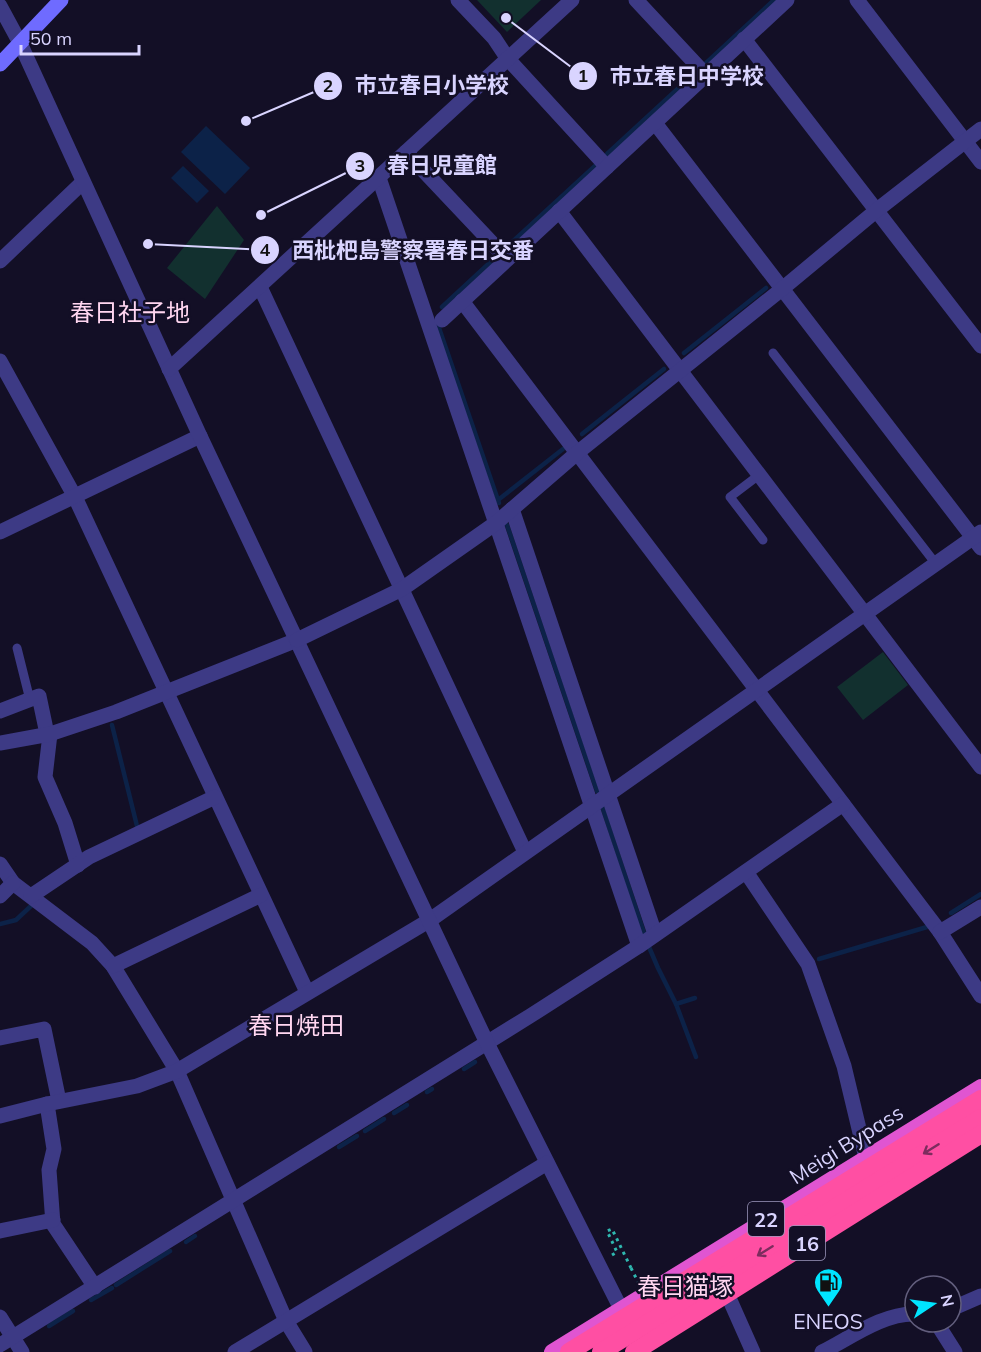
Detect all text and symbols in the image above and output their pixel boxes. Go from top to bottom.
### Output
scale bar [21,18,140,56]
text: 50 m [30,27,72,50]
callout: 市立春日中学校 [568,56,776,96]
text: 市立春日中学校 [610,62,764,90]
text: 1 [578,64,588,87]
callout: 市立春日小学校 [313,66,521,106]
text: 市立春日小学校 [355,71,509,99]
text: 2 [323,74,333,97]
callout: 春日児童館 [345,146,509,186]
text: 春日児童館 [387,151,497,179]
text: 3 [355,154,365,177]
callout: 西枇杷島警察署春日交番 [250,230,546,270]
text: 西枇杷島警察署春日交番 [292,236,534,264]
text: 4 [260,238,271,261]
district label: 春日社子地 [70,297,190,327]
district label: 春日焼田 [248,1010,344,1040]
street label: Meigi Bypass [784,1099,908,1189]
one-way arrow [923,1143,940,1155]
road number: 22 [748,1202,784,1236]
road number: 16 [789,1226,825,1260]
one-way arrow [757,1245,774,1257]
fuel station icon: ENEOS [812,1266,844,1308]
district label: 春日猫塚 [637,1271,733,1301]
north arrow [903,1274,963,1334]
text: N [937,1292,959,1309]
place label: ENEOS [793,1308,863,1334]

